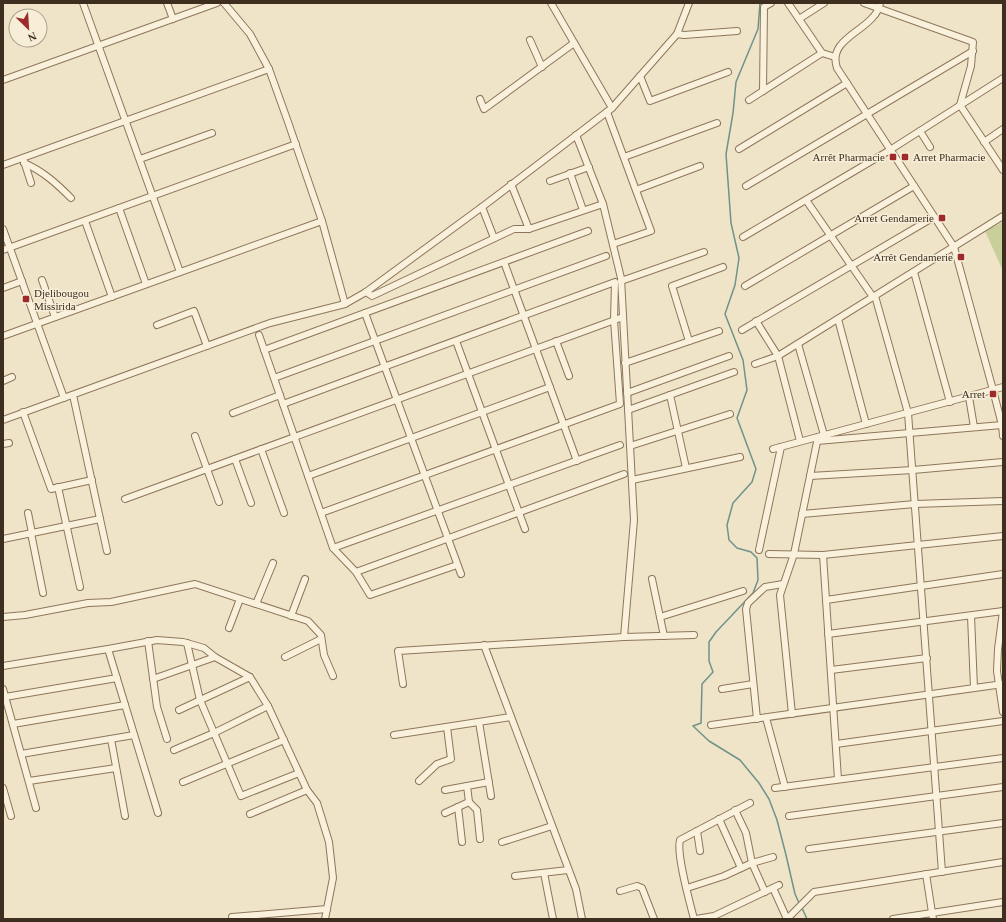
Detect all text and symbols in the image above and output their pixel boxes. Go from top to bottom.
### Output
north arrow [8,8,48,48]
text: N [26,30,38,44]
place label: Arrêt Pharmacie [813,151,885,163]
place label: Arret Pharmacie [913,151,985,163]
marker: Arrêt Pharmacie [888,152,898,162]
marker: Arret Pharmacie [900,152,910,162]
place label: Arret Gendamerie [854,212,934,224]
marker: Arret Gendamerie [937,213,947,223]
place label: Arrêt Gendamerie [873,251,953,263]
marker: Arrêt Gendamerie [956,252,966,262]
place label: Djelibougou Missirida [34,287,89,312]
marker: Djelibougou Missirida [21,294,31,304]
place label: Arret [962,388,985,400]
marker: Arret [988,389,998,399]

